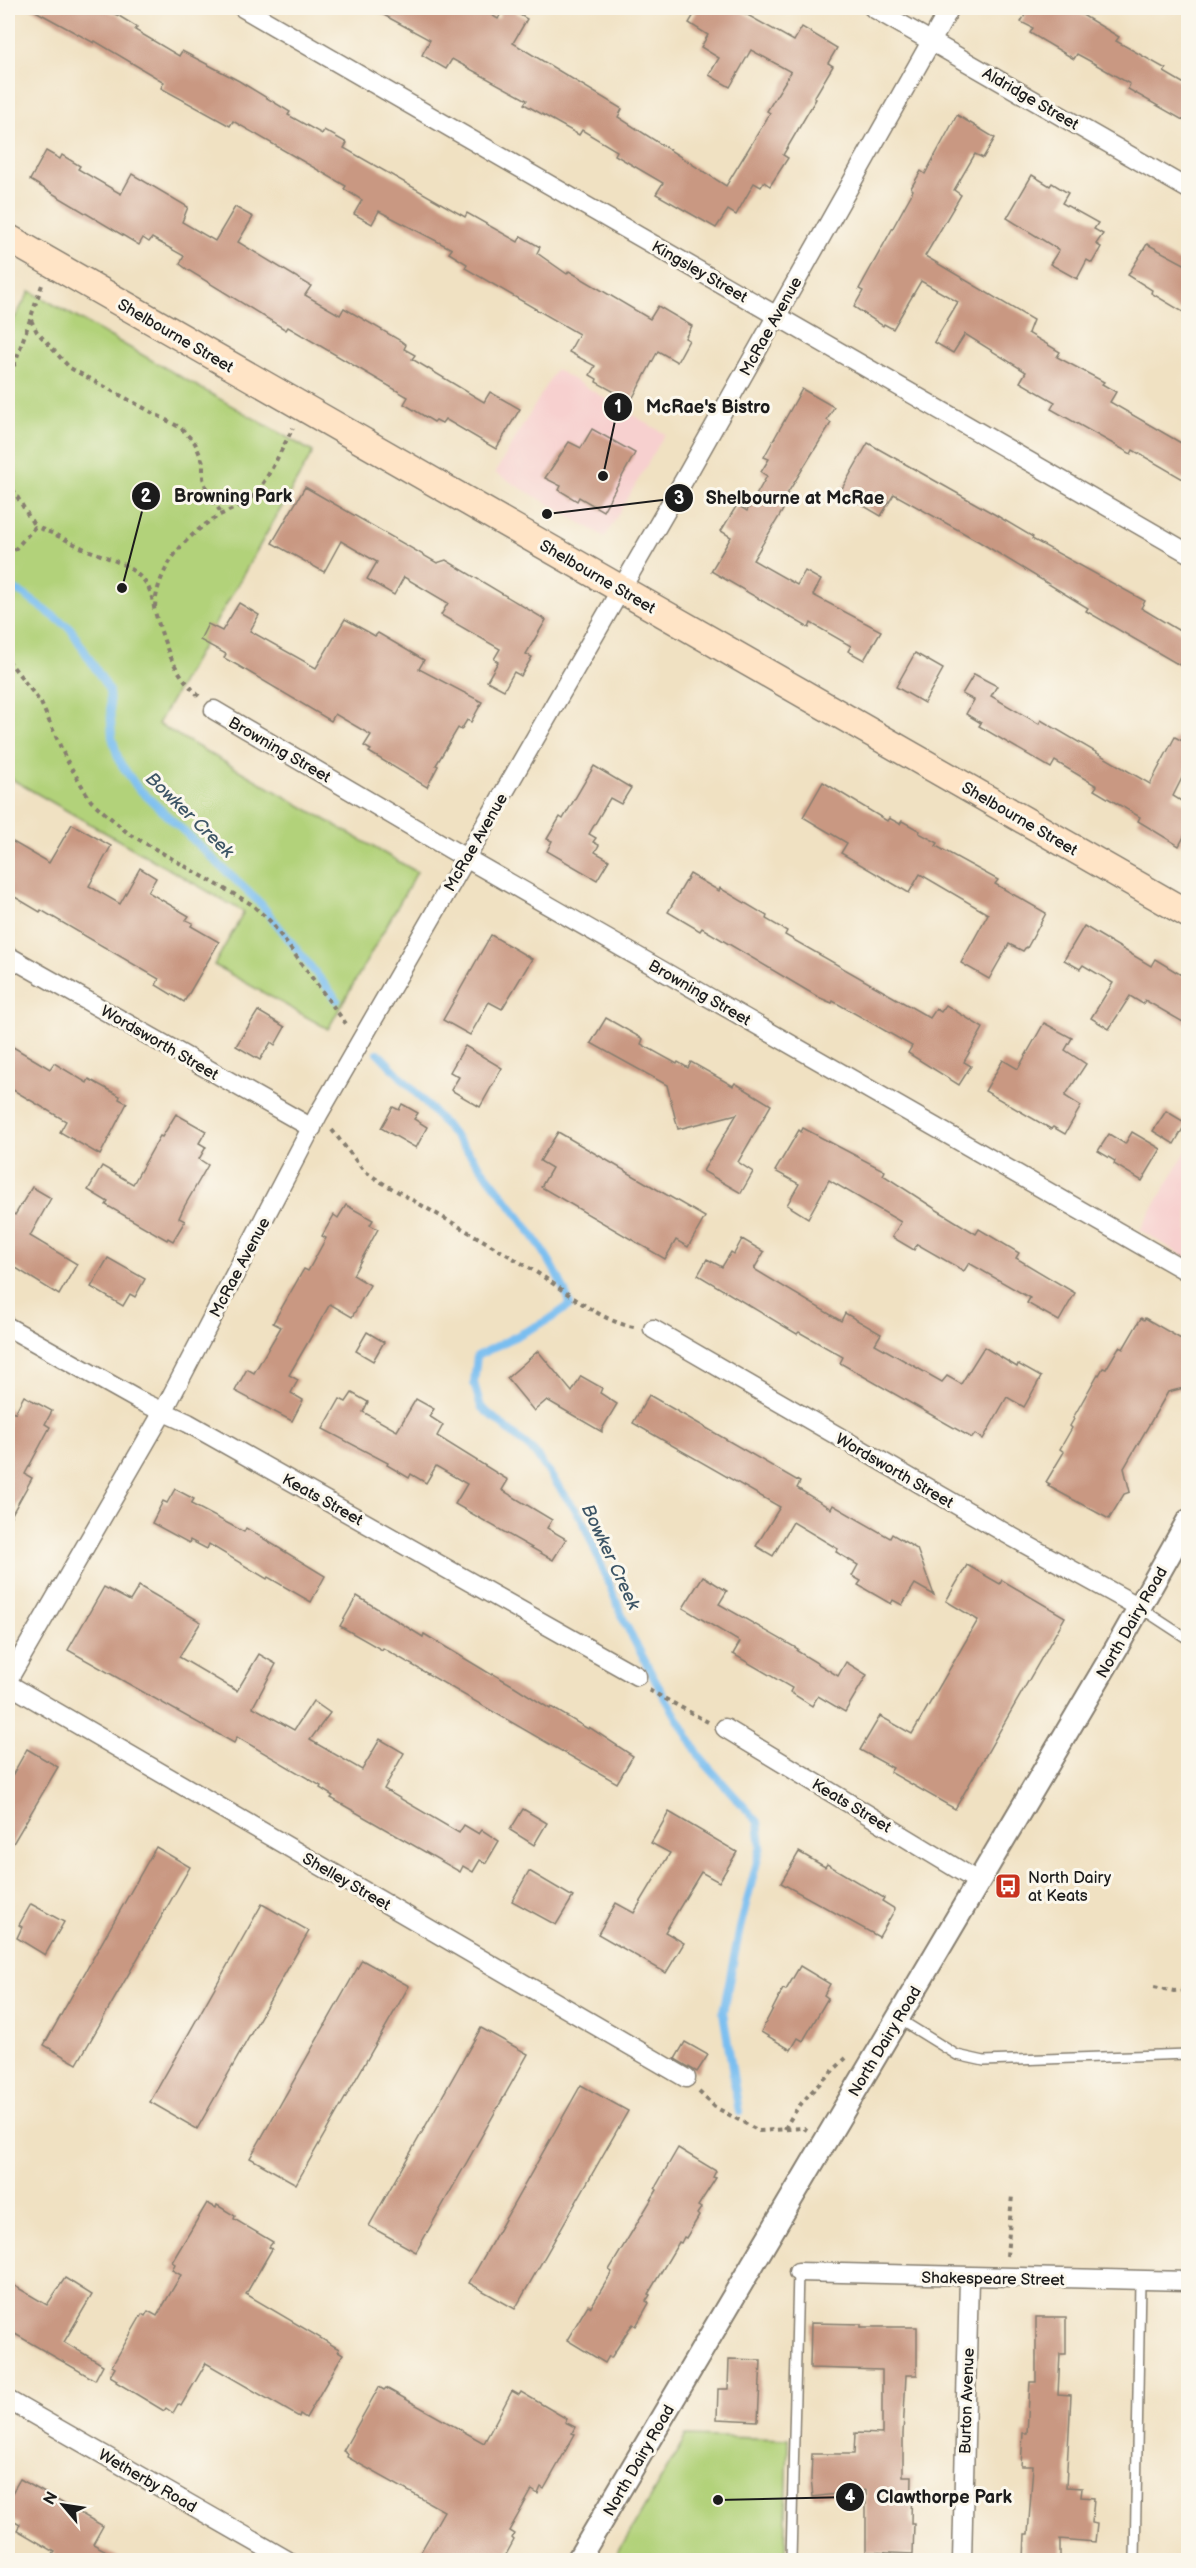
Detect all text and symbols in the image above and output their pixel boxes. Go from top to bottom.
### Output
street label: Aldridge Street [979,64,1082,135]
street label: Kingsley Street [648,237,750,307]
street label: McRae Avenue [736,273,807,380]
street label: Shelbourne Street [114,295,237,377]
callout: McRae's Bistro [603,389,782,425]
text: 1 [614,397,622,418]
text: McRae's Bistro [646,397,770,418]
callout: Browning Park [131,478,304,514]
callout: Shelbourne at McRae [664,480,896,516]
text: 2 [141,486,152,507]
text: Browning Park [174,486,293,507]
text: 3 [674,488,684,509]
text: Shelbourne at McRae [706,488,884,509]
street label: Shelbourne Street [536,536,659,618]
street label: Browning Street [225,713,334,787]
water label: Bowker Creek [141,768,239,863]
street label: Shelbourne Street [958,778,1081,860]
street label: McRae Avenue [441,790,512,895]
street label: Browning Street [645,956,754,1030]
street label: Wordsworth Street [97,1002,221,1085]
street label: McRae Avenue [206,1214,275,1321]
street label: Wordsworth Street [832,1430,956,1513]
street label: Keats Street [279,1470,366,1530]
water label: Bowker Creek [577,1501,645,1614]
street label: North Dairy Road [1093,1564,1172,1682]
street label: Keats Street [808,1775,894,1837]
street label: Shelley Street [299,1849,394,1915]
place label: North Dairy at Keats [1028,1869,1112,1906]
bus stop icon: North Dairy at Keats [993,1871,1023,1901]
street label: North Dairy Road [845,1983,926,2100]
street label: Shakespeare Street [921,2269,1065,2290]
street label: Burton Avenue [956,2347,979,2455]
street label: North Dairy Road [600,2402,679,2520]
street label: Wetherby Road [95,2446,200,2517]
north arrow [33,2475,93,2535]
callout: Clawthorpe Park [835,2479,1024,2515]
text: 4 [845,2487,856,2508]
text: Clawthorpe Park [876,2487,1012,2508]
text: N [40,2489,62,2508]

